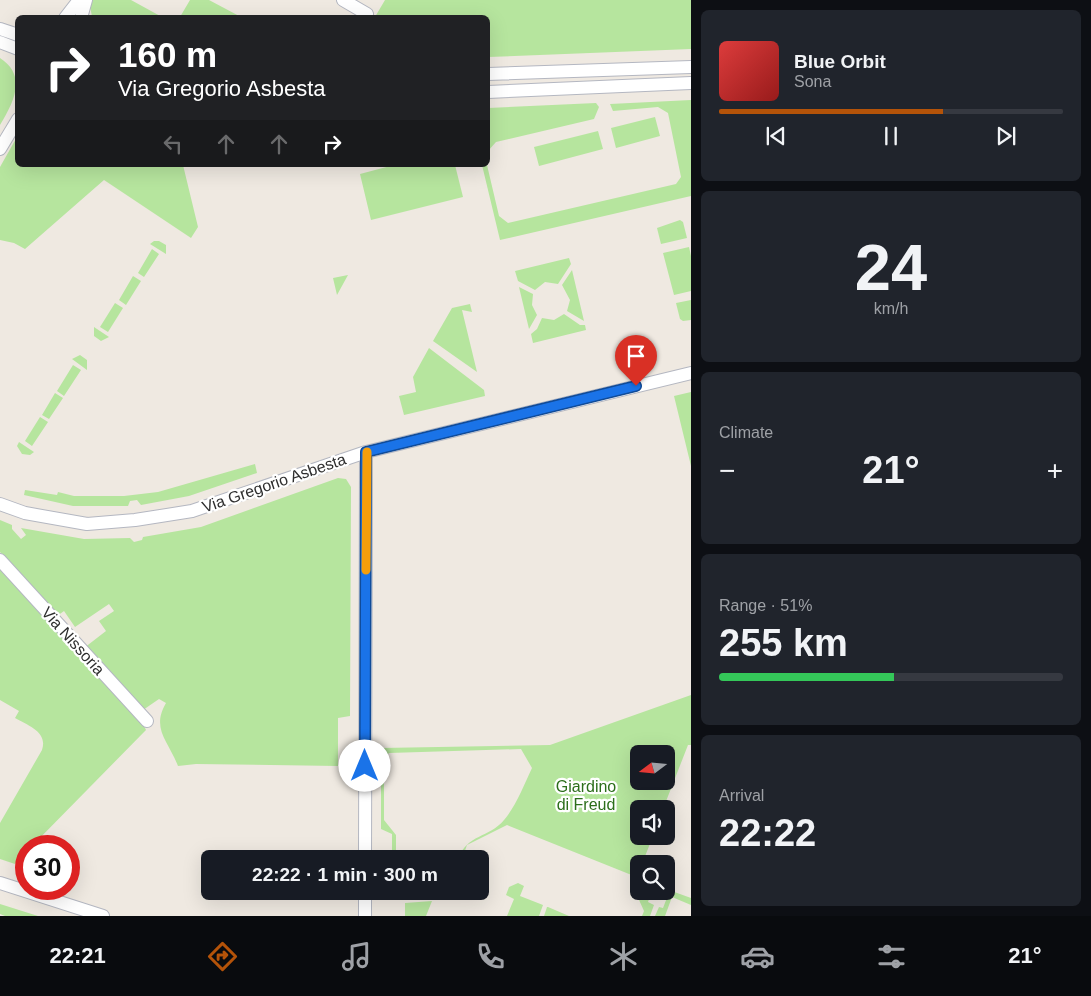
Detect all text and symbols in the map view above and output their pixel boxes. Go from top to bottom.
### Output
icon: right [35,35,100,100]
text: 160 m [118,35,217,74]
text: Blue Orbit [794,51,886,72]
text: Sona [794,73,831,90]
text: Via Gregorio Asbesta [118,76,326,101]
icon: previous [762,122,790,150]
icon: pause [877,122,905,150]
icon: next [992,122,1020,150]
icon: left [159,130,187,158]
icon: ahead [212,130,240,158]
icon: ahead [265,130,293,158]
icon: right [318,130,346,158]
text: 24 [855,231,927,304]
text: km/h [874,300,908,317]
pin [615,335,657,386]
icon: arrive [622,342,650,370]
text: Climate [719,424,773,441]
text: 21° [862,449,920,491]
street label: Via Gregorio Asbesta [200,450,348,516]
text: − [719,455,735,486]
text: + [1047,455,1063,486]
text: Range · 51% [719,597,812,614]
street label: Via Nissoria [38,604,108,678]
text: 255 km [719,622,848,664]
position arrow [338,739,390,791]
north arrow [630,745,675,790]
map controls [630,745,675,900]
park label: Giardino di Freud [556,778,616,813]
text: Arrival [719,787,764,804]
button: sound [630,800,675,845]
text: 22:22 [719,812,816,854]
speed limit sign: 30 [15,835,80,900]
button: search [630,855,675,900]
text: 22:22 · 1 min · 300 m [252,864,438,885]
icon: directions [205,939,240,974]
icon: music [339,939,374,974]
icon: phone [473,939,508,974]
icon: climate [606,939,641,974]
icon: car [740,939,775,974]
icon: filters [874,939,909,974]
text: 22:21 [49,943,106,968]
text: 21° [1008,943,1041,968]

